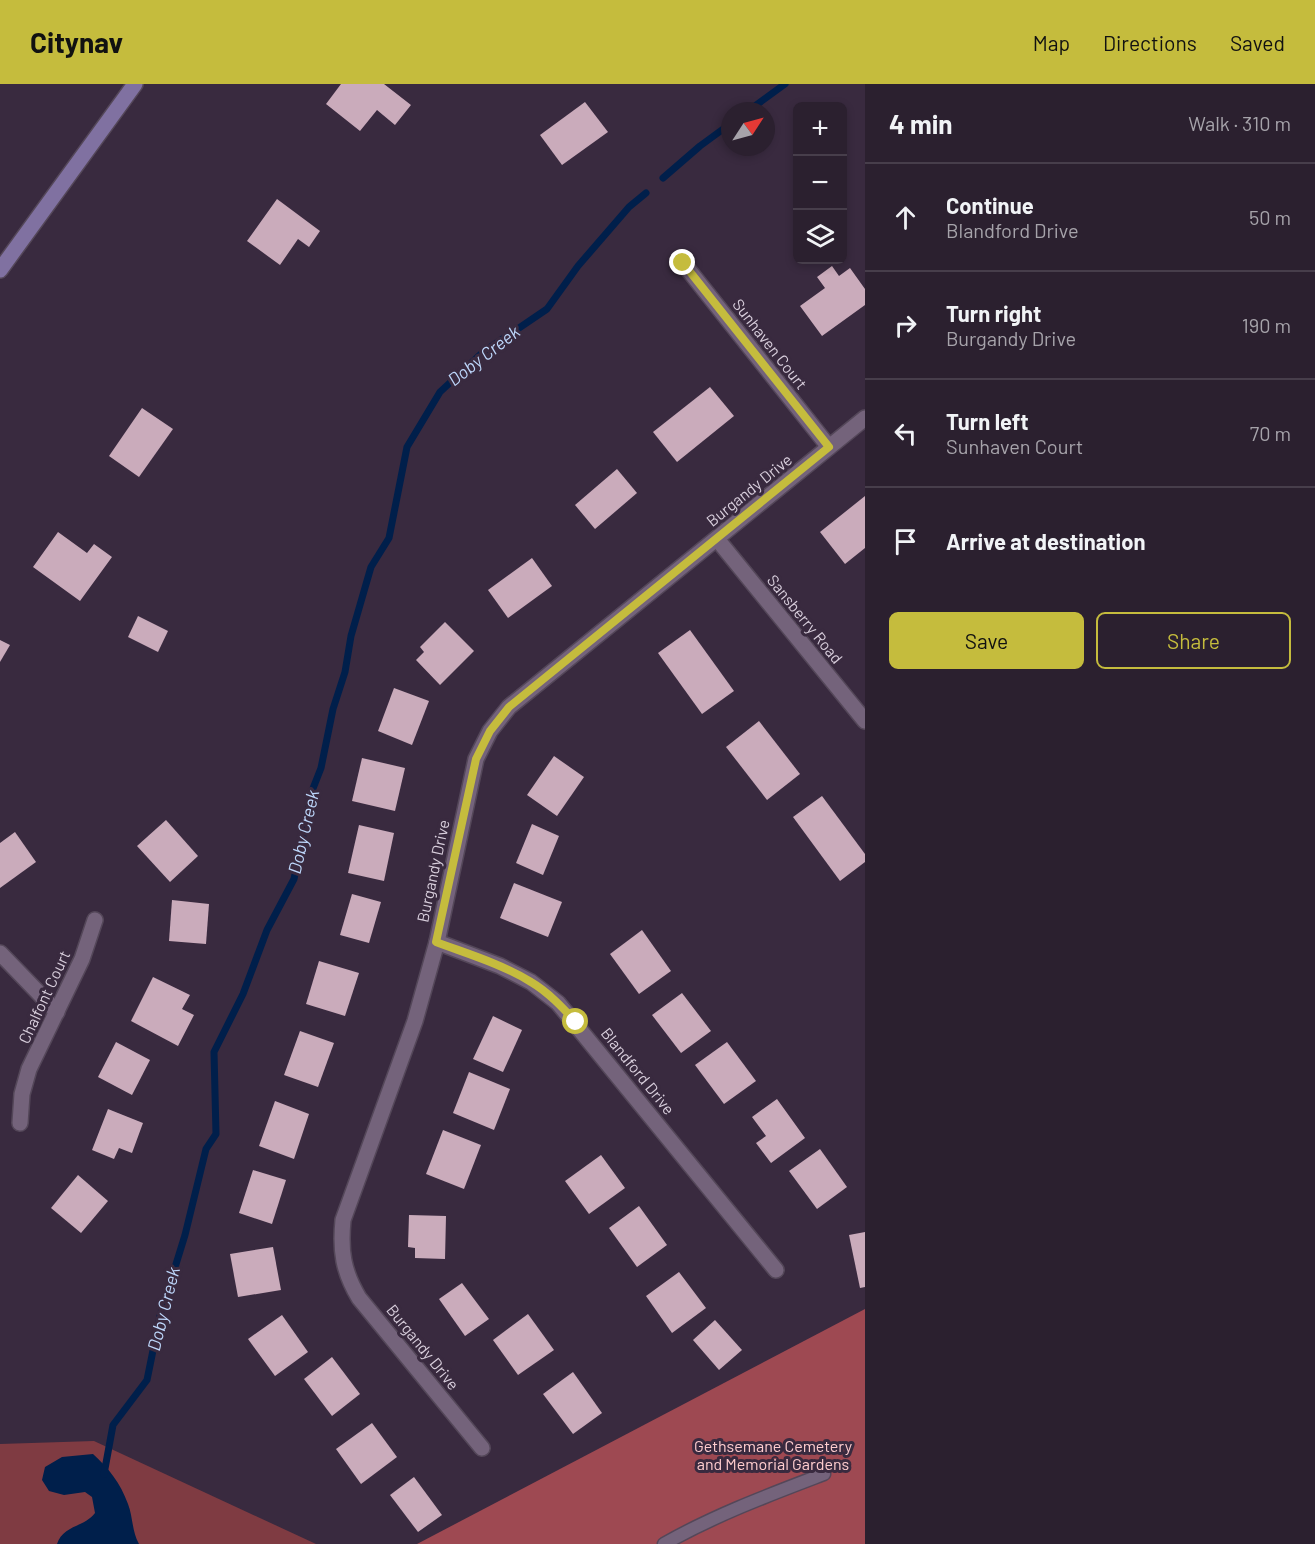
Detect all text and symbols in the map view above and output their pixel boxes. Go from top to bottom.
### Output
text: Citynav [30,25,123,59]
text: Map [1033,30,1070,55]
text: Directions [1103,30,1197,55]
text: Saved [1230,30,1285,55]
north arrow [721,102,775,156]
map controls [793,102,847,264]
button: + [793,102,847,156]
text: 4 min [889,108,953,139]
text: Walk · 310 m [1188,111,1291,135]
button: − [793,156,847,210]
text: Continue [946,192,1034,218]
icon: ahead [889,201,922,234]
text: 50 m [1249,205,1291,229]
button: layers [793,210,847,264]
text: Blandford Drive [946,218,1079,242]
route end [669,249,695,275]
street label: Sunhaven Court [729,295,812,393]
text: Turn right [946,300,1041,326]
icon: right [889,309,922,342]
text: 190 m [1242,313,1291,337]
water label: Doby Creek [443,320,524,390]
text: Burgandy Drive [946,326,1076,350]
text: Turn left [946,408,1029,434]
icon: left [889,417,922,450]
text: 70 m [1250,421,1291,445]
text: Sunhaven Court [946,434,1083,458]
street label: Burgandy Drive [702,449,795,530]
icon: arrive [889,525,922,558]
text: Arrive at destination [946,528,1145,554]
street label: Sansberry Road [764,570,847,667]
button: Save [889,612,1084,669]
button: Share [1096,612,1291,669]
water label: Doby Creek [283,787,323,876]
street label: Burgandy Drive [412,818,453,924]
street label: Chalfont Court [14,947,73,1046]
route start [562,1008,588,1034]
street label: Blandford Drive [598,1023,679,1118]
water label: Doby Creek [142,1264,184,1353]
street label: Burgandy Drive [383,1300,464,1393]
park label: Gethsemane Cemetery and Memorial Gardens [694,1436,853,1473]

